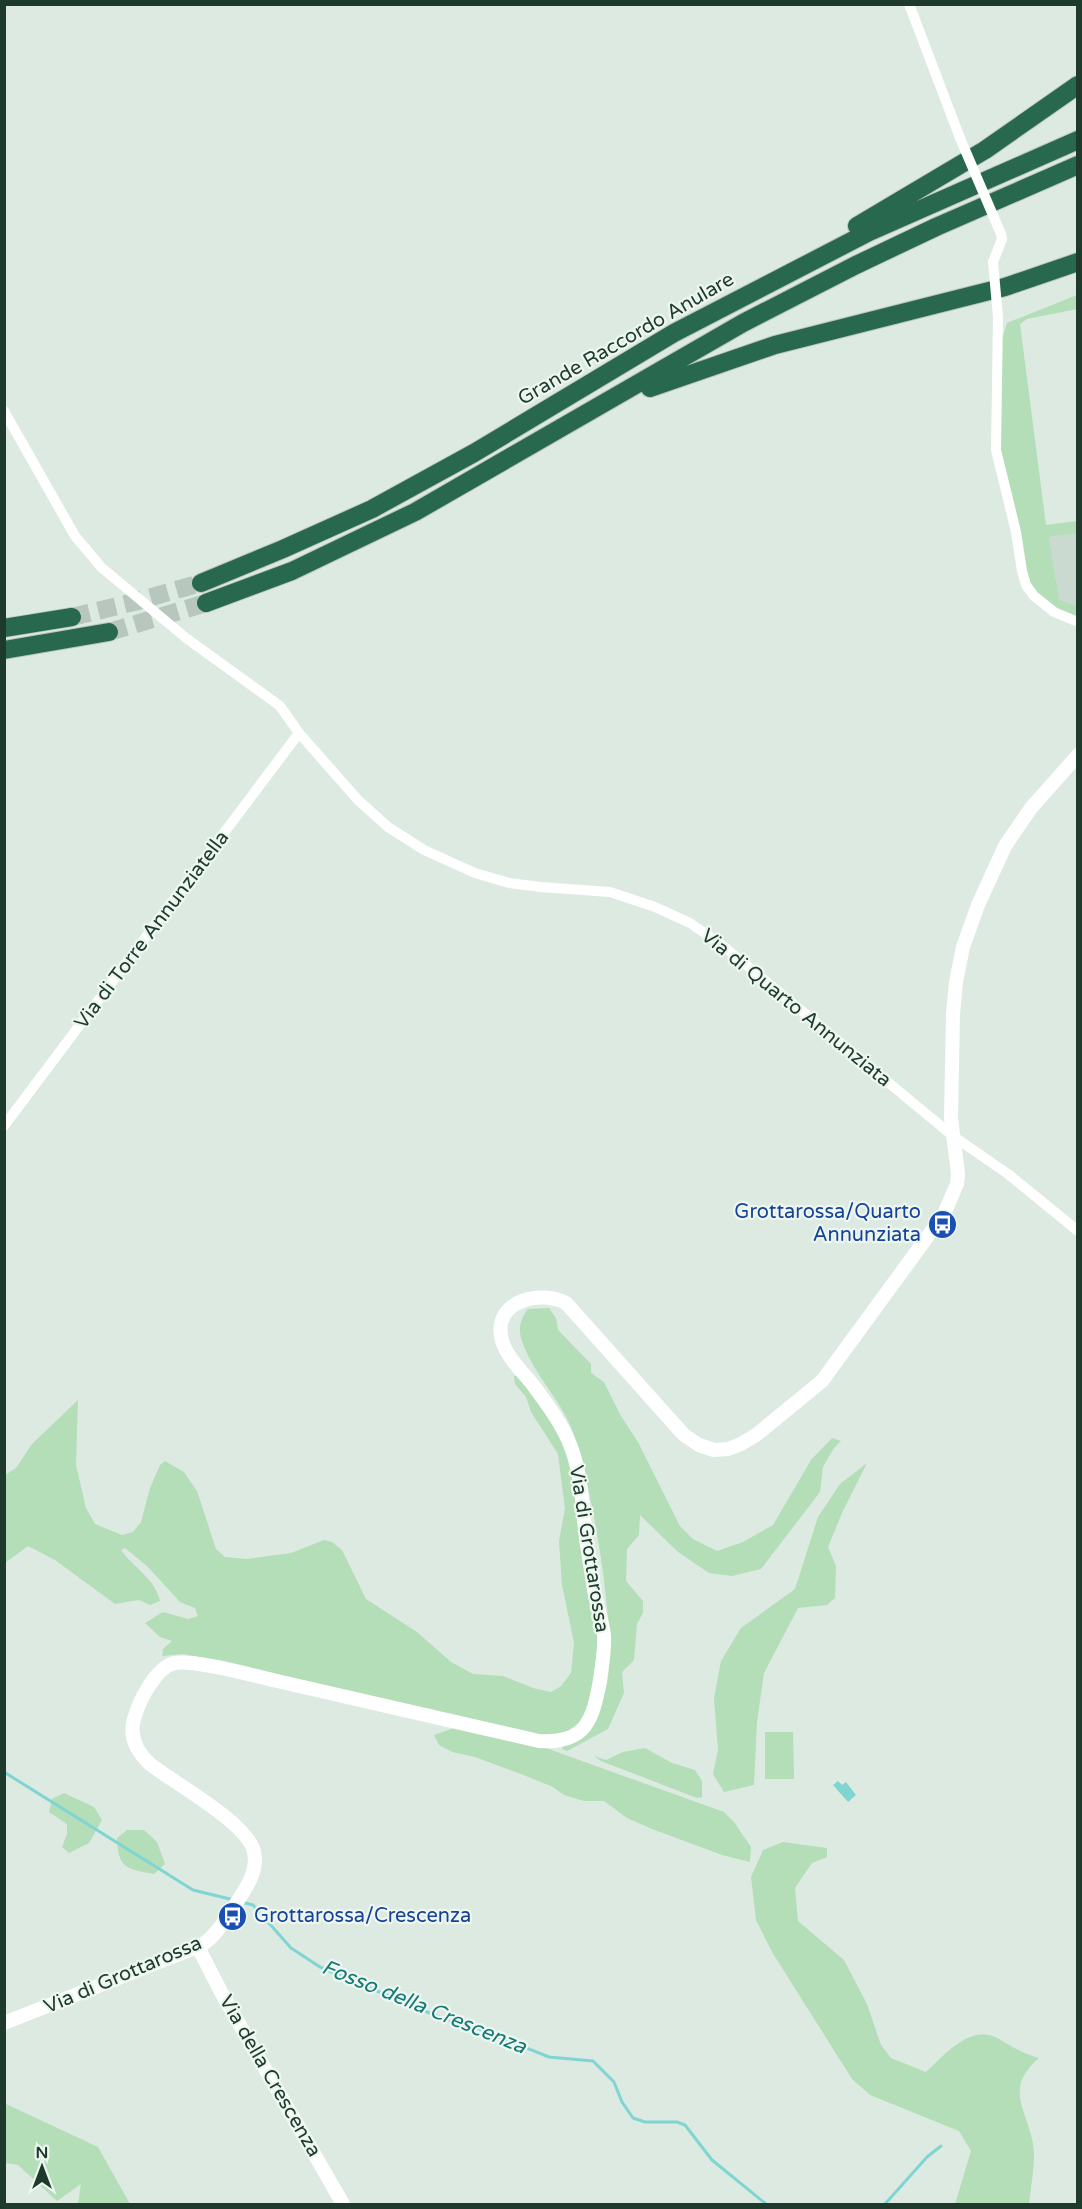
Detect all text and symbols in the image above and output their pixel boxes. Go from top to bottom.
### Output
street label: Grande Raccordo Anulare [514,267,738,411]
street label: Via di Torre Annunziatella [70,826,234,1034]
street label: Via di Quarto Annunziata [696,924,896,1092]
place label: Grottarossa/Quarto Annunziata [734,1200,921,1247]
bus stop icon: Grottarossa/Quarto Annunziata [926,1208,958,1240]
street label: Via di Grottarossa [564,1464,614,1634]
bus stop icon: Grottarossa/Crescenza [217,1900,249,1932]
place label: Grottarossa/Crescenza [254,1904,471,1928]
street label: Via di Grottarossa [41,1931,205,2019]
water label: Fosso della Crescenza [318,1955,531,2060]
street label: Via della Crescenza [214,1991,326,2161]
north arrow [12,2137,72,2197]
text: N [36,2143,48,2163]

